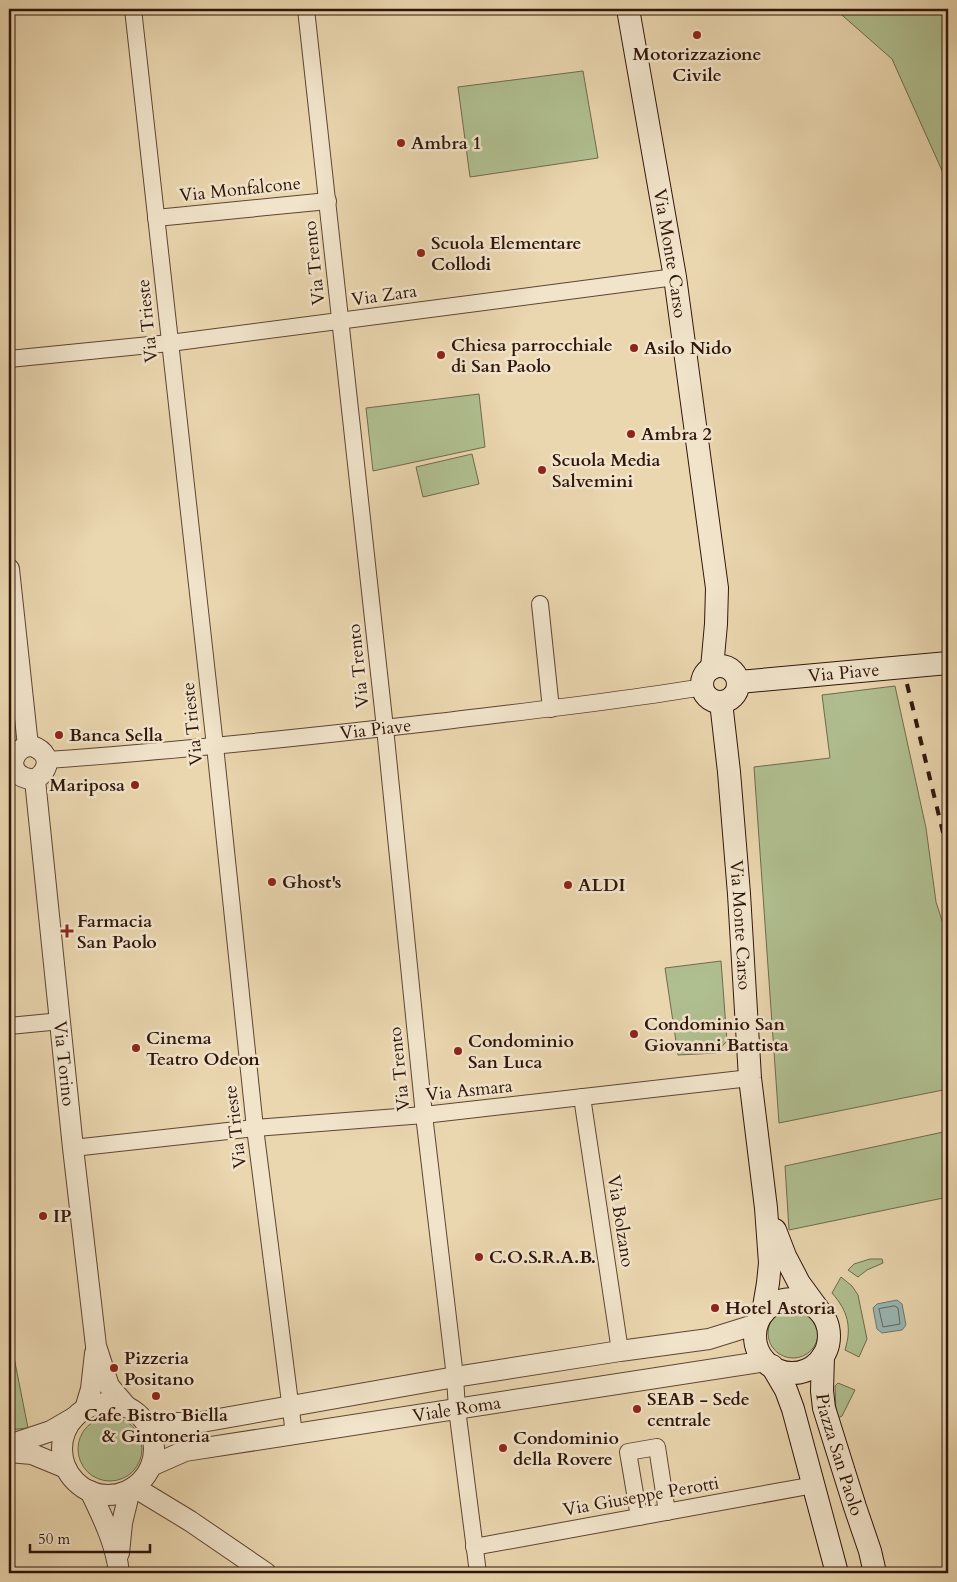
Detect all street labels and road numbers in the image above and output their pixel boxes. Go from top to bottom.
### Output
street label: Via Monfalcone [178,171,302,208]
street label: Via Monte Carso [647,187,692,320]
street label: Via Trento [298,219,331,306]
street label: Via Trieste [131,278,164,364]
street label: Via Zara [350,279,419,312]
street label: Via Trento [342,622,375,709]
street label: Via Piave [807,657,880,689]
street label: Via Trieste [176,681,209,767]
street label: Via Piave [339,713,413,746]
street label: Via Monte Carso [723,859,757,991]
street label: Via Torino [47,1020,81,1108]
street label: Via Trento [383,1025,416,1112]
street label: Via Asmara [424,1073,514,1107]
street label: Via Trieste [218,1084,253,1170]
street label: Via Bolzano [601,1173,640,1269]
street label: Viale Roma [411,1390,503,1429]
street label: Piazza San Paolo [809,1392,869,1519]
street label: Via Giuseppe Perotti [561,1470,721,1523]

